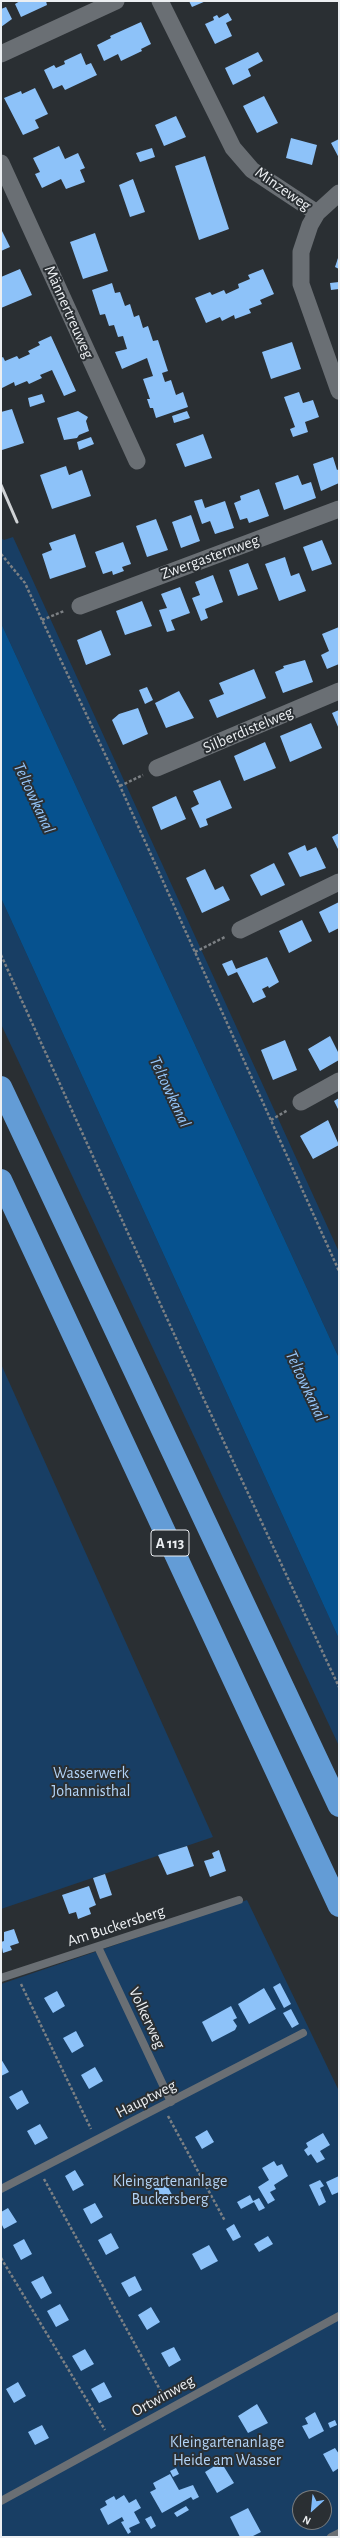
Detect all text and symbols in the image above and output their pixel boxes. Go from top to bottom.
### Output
street label: Minzeweg [251,163,315,215]
street label: Männertreuweg [40,263,98,361]
street label: Zwergasternweg [158,530,262,584]
street label: Silberdistelweg [200,702,296,758]
water label: Teltowkanal [9,759,59,837]
water label: Teltowkanal [145,1053,195,1131]
water label: Teltowkanal [281,1347,331,1425]
road number: A 113 [151,1530,189,1556]
park label: Wasserwerk Johannisthal [52,1763,130,1801]
street label: Am Buckersberg [65,1901,167,1951]
street label: Volkerweg [124,1984,170,2052]
street label: Hauptweg [113,2076,179,2122]
park label: Kleingartenanlage Buckersberg [113,2171,227,2209]
street label: Ortwinweg [128,2371,198,2421]
park label: Kleingartenanlage Heide am Wasser [170,2432,284,2470]
north arrow [292,2490,332,2530]
text: N [301,2514,313,2527]

